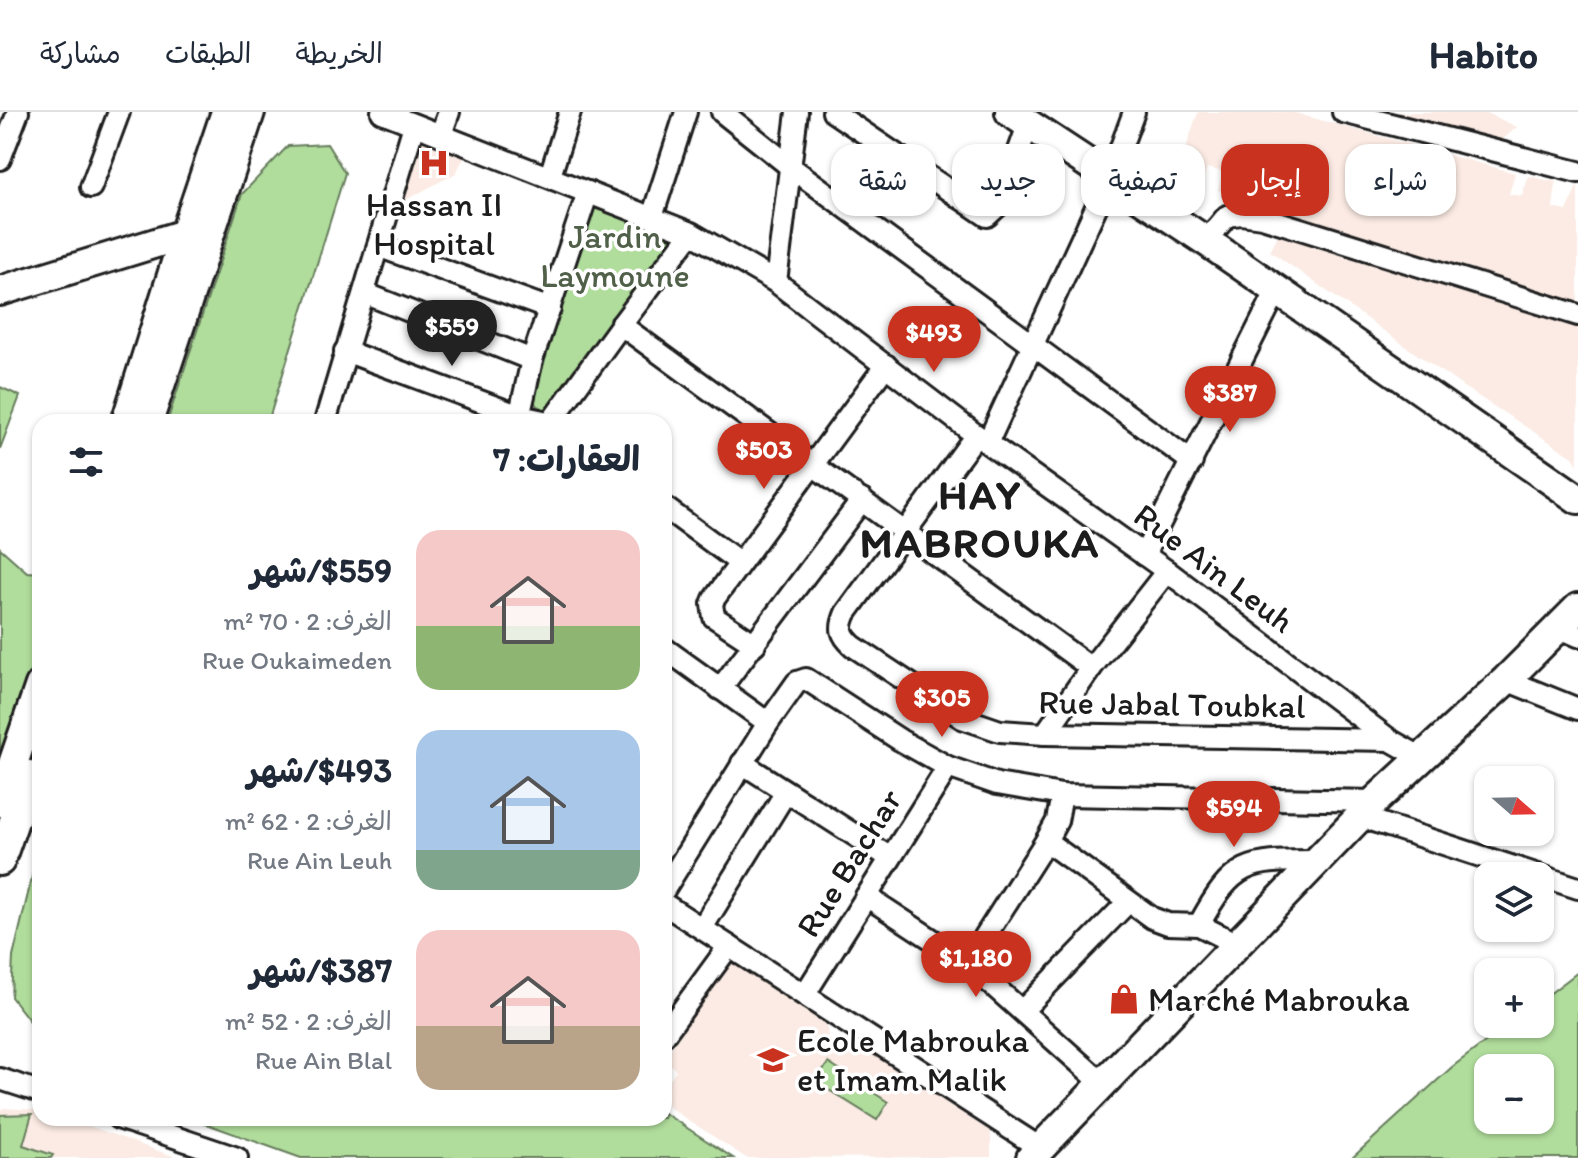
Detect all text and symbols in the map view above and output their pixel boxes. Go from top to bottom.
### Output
text: Habito [1429,32,1538,78]
text: مشاركة [40,36,121,70]
text: الطبقات [165,36,251,70]
text: الخريطة [295,36,383,70]
chip: شقة [831,144,936,216]
chip: جديد [952,144,1065,216]
chip: تصفية [1081,144,1205,216]
chip: إيجار [1221,144,1329,216]
chip: شراء [1345,144,1456,216]
hospital icon: Hassan II Hospital [417,146,451,180]
place label: Hassan II Hospital [366,184,502,264]
park label: Jardin Laymoune [540,216,690,296]
pin: $559 [405,300,499,368]
pin: $493 [887,306,981,374]
text: $559 [425,310,479,342]
text: $493 [906,316,962,348]
pin: $387 [1183,366,1277,434]
text: $387 [1203,376,1257,408]
pin: $503 [717,423,811,491]
text: $503 [735,433,793,465]
text: العقارات: 7 [493,439,640,480]
icon: filters [64,440,108,484]
district label: HAY MABROUKA [860,469,1100,568]
street label: Rue Ain Leuh [1126,495,1302,641]
text: $559/شهر [250,550,392,591]
icon: home [480,562,576,658]
text: الغرف: 2 · 70 m² [223,605,392,637]
text: Rue Oukaimeden [202,644,392,676]
pin: $305 [895,671,989,739]
text: $305 [913,681,971,713]
street label: Rue Jabal Toubkal [1038,681,1306,727]
text: $493/شهر [247,750,392,791]
icon: home [480,762,576,858]
north arrow [1474,766,1554,846]
map controls [1474,766,1554,1134]
street label: Rue Bachar [787,781,911,945]
pin: $594 [1187,781,1281,849]
text: $594 [1206,791,1262,823]
text: الغرف: 2 · 62 m² [225,805,392,837]
text: Rue Ain Leuh [247,844,392,876]
button: layers [1474,862,1554,942]
pin: $1,180 [911,931,1041,999]
text: $1,180 [939,941,1013,973]
text: $387/شهر [250,950,392,991]
button: + [1474,958,1554,1038]
icon: home [480,962,576,1058]
place label: Marché Mabrouka [1148,979,1410,1020]
shop icon: Marché Mabrouka [1107,982,1141,1016]
text: الغرف: 2 · 52 m² [225,1005,392,1037]
place label: Ecole Mabrouka et Imam Malik [797,1020,1030,1100]
school or university icon: Ecole Mabrouka et Imam Malik [756,1043,790,1077]
text: Rue Ain Blal [255,1044,392,1076]
button: − [1474,1054,1554,1134]

